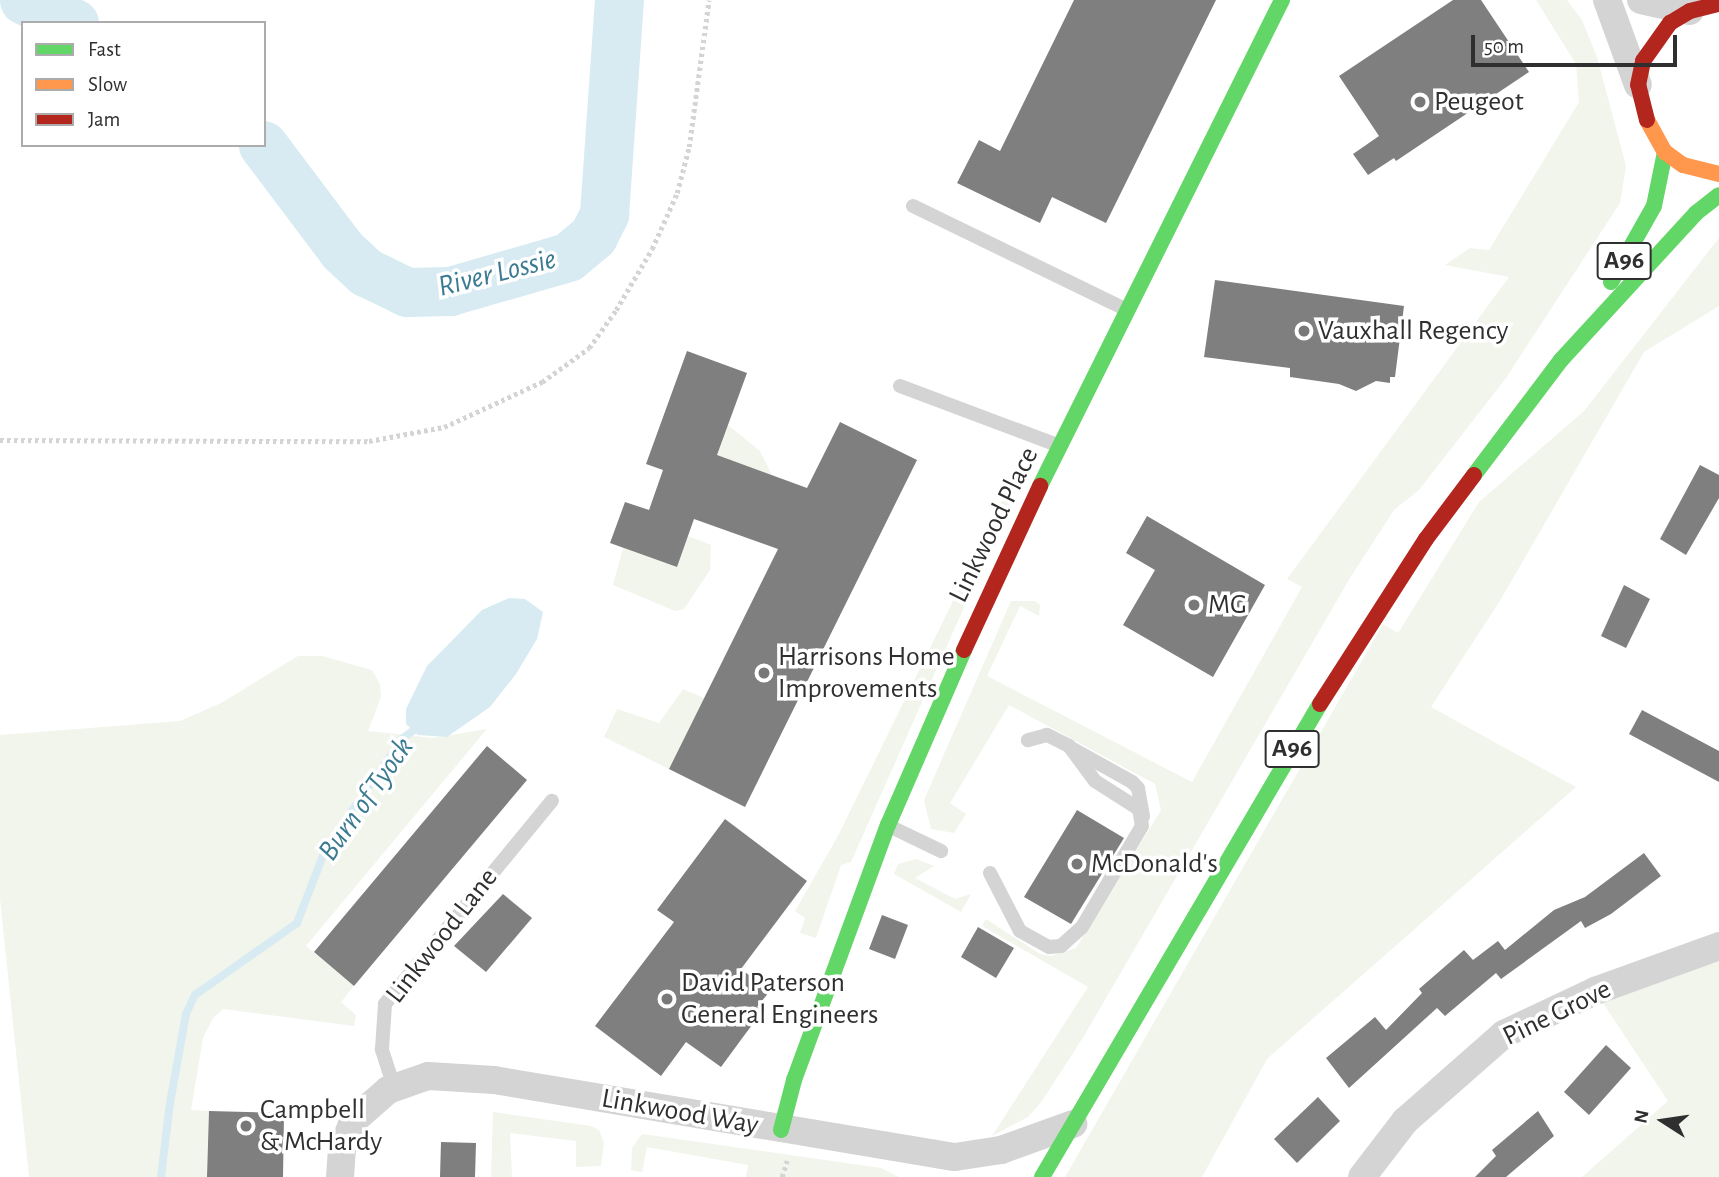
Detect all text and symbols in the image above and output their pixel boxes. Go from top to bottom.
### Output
legend [21,21,266,147]
scale bar [1474,21,1680,65]
text: 50 m [1484,36,1524,57]
text: Fast [88,39,121,60]
text: Slow [88,74,127,95]
place label: Peugeot [1434,85,1524,119]
marker: Peugeot [1412,94,1428,110]
text: Jam [88,109,120,130]
road number: A96 [1596,238,1652,284]
water label: River Lossie [434,241,560,305]
place label: Vauxhall Regency [1318,314,1509,348]
marker: Vauxhall Regency [1296,323,1312,339]
street label: Linkwood Place [942,442,1046,608]
place label: MG [1208,588,1247,622]
marker: MG [1186,597,1202,613]
place label: Harrisons Home Improvements [778,640,955,706]
marker: Harrisons Home Improvements [756,665,772,681]
road number: A96 [1264,726,1320,772]
water label: Burn of Tyock [310,730,422,868]
place label: McDonald's [1091,847,1218,881]
marker: McDonald's [1069,856,1085,872]
street label: Linkwood Lane [379,862,505,1010]
place label: David Paterson General Engineers [681,966,878,1032]
street label: Pine Grove [1497,972,1617,1054]
marker: David Paterson General Engineers [659,991,675,1007]
street label: Linkwood Way [599,1082,761,1142]
north arrow [1628,1086,1698,1156]
place label: Campbell & McHardy [260,1093,382,1159]
text: N [1631,1108,1653,1125]
marker: Campbell & McHardy [238,1118,254,1134]

